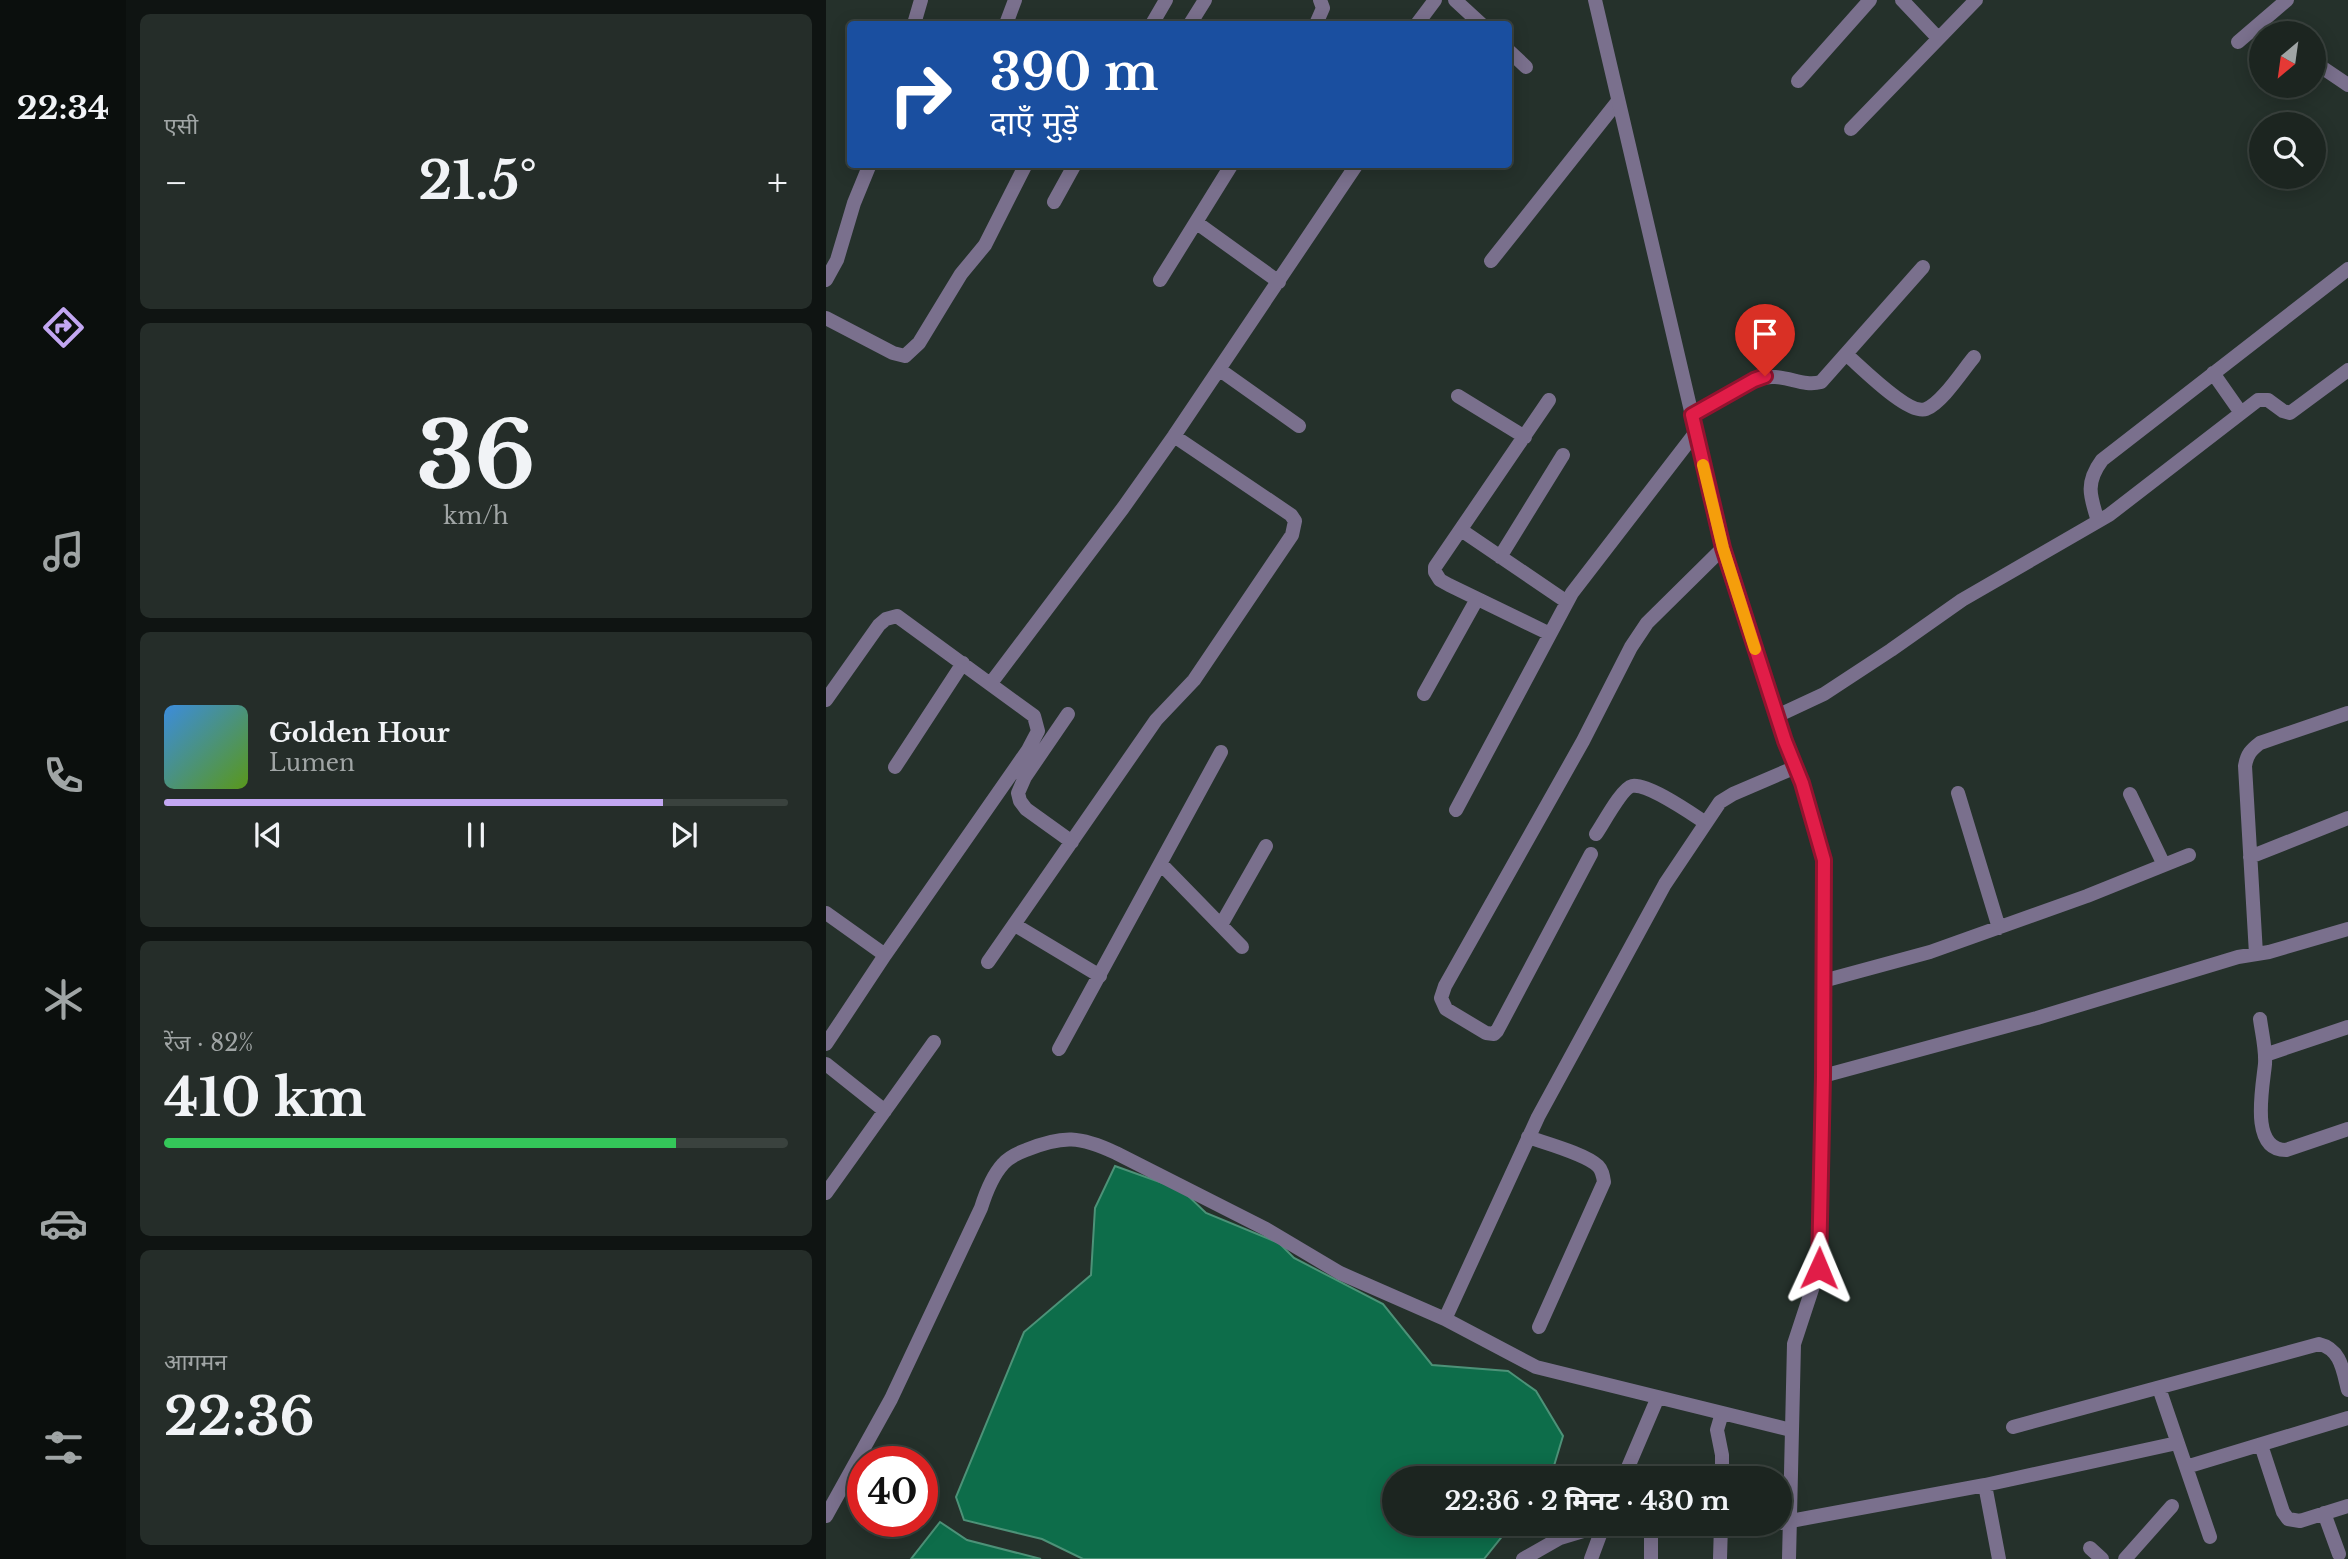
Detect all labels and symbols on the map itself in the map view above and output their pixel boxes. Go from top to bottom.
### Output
north arrow [2249,21,2326,98]
pin [1735,304,1795,376]
position arrow [1782,1231,1856,1305]
speed limit sign: 40 [847,1446,938,1537]

